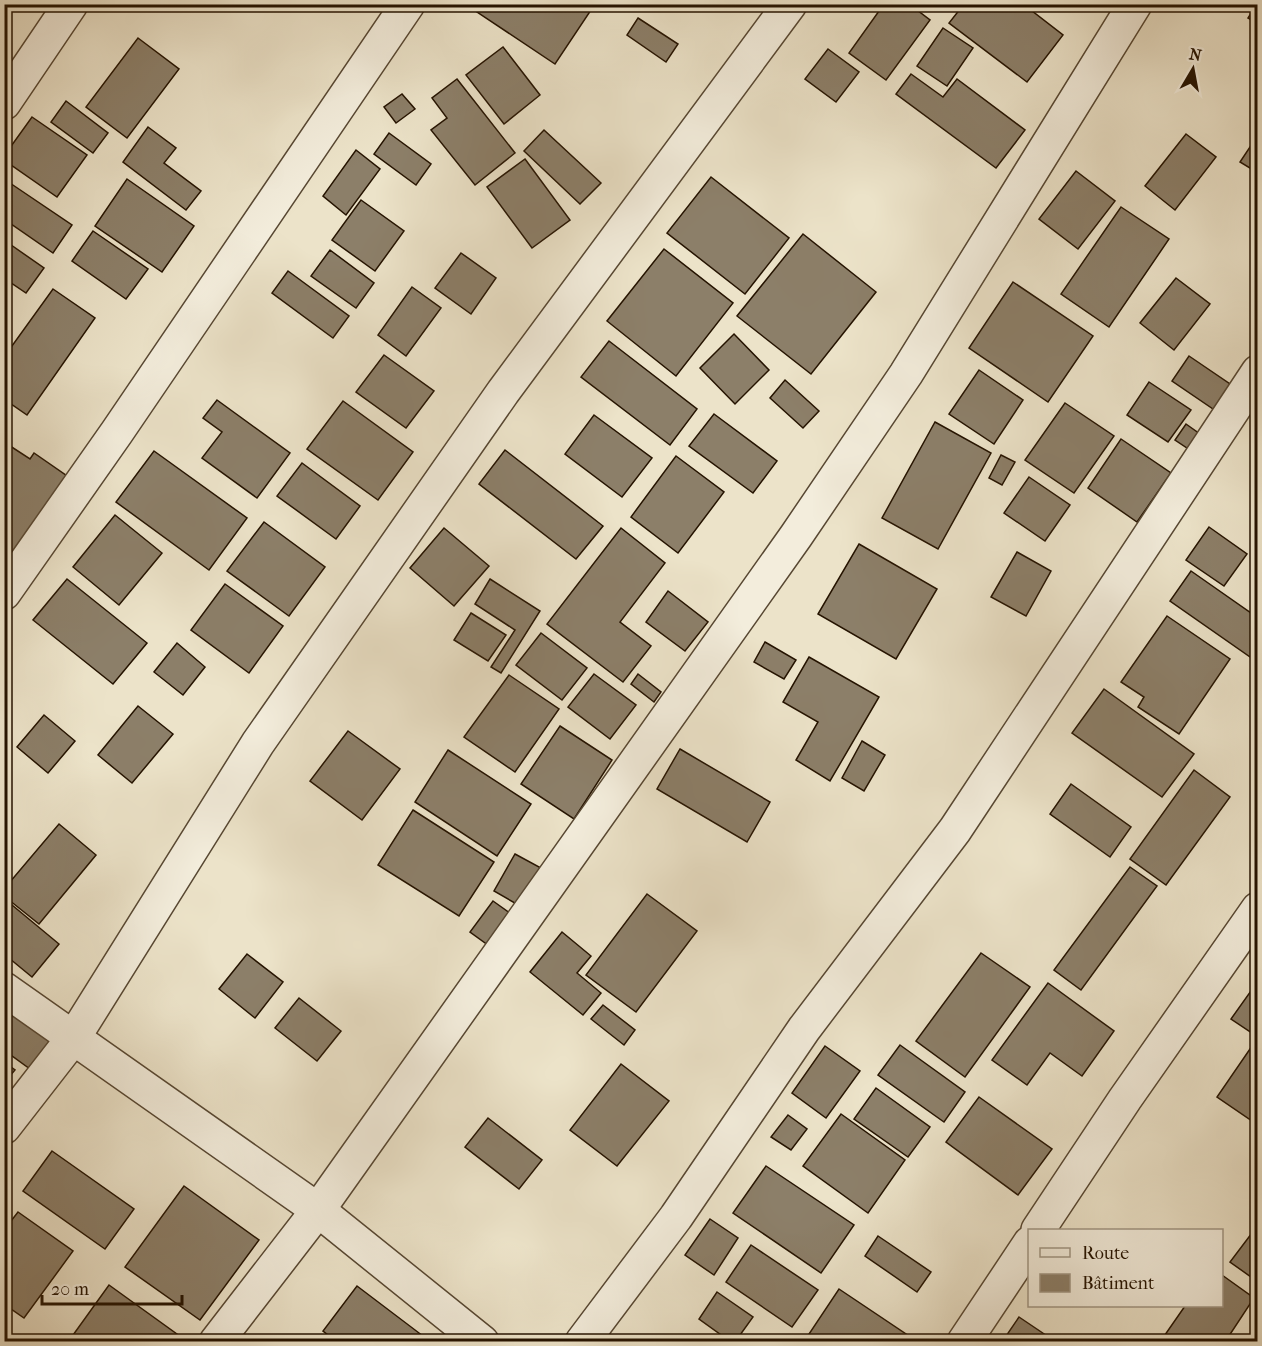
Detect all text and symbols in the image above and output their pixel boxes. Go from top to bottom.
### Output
north arrow [1163,39,1223,99]
text: N [1188,44,1204,65]
legend [1028,1229,1223,1307]
text: Route [1082,1243,1129,1264]
scale bar [42,1268,182,1306]
text: Bâtiment [1082,1273,1155,1294]
text: 20 m [51,1279,89,1300]

